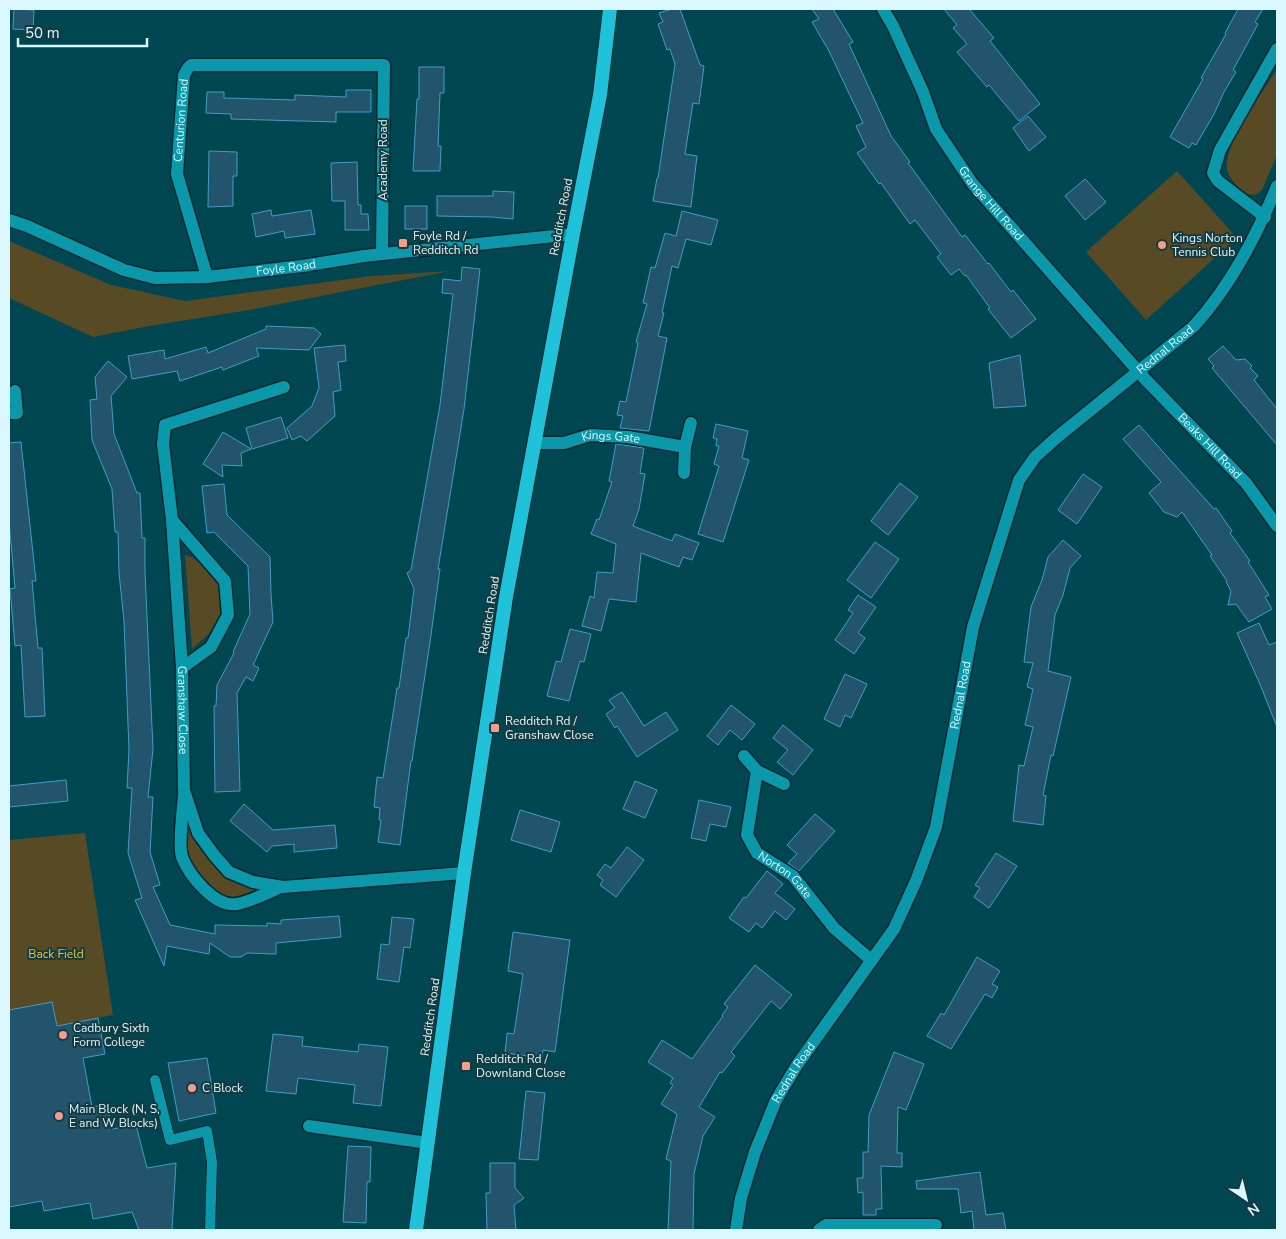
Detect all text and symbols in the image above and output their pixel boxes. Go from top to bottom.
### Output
scale bar [18,15,146,47]
text: 50 m [25,23,60,43]
street label: Centurion Road [170,78,192,163]
street label: Academy Road [375,119,391,201]
street label: Grange Hill Road [955,163,1027,244]
street label: Redditch Road [546,177,576,257]
place label: Foyle Rd / Redditch Rd [413,228,479,258]
place label: Kings Norton Tennis Club [1172,230,1243,260]
marker: Foyle Rd / Redditch Rd [397,237,409,249]
marker: Kings Norton Tennis Club [1156,239,1168,251]
street label: Foyle Road [255,256,317,279]
street label: Rednal Road [1133,322,1197,378]
street label: Beaks Hill Road [1174,410,1246,482]
street label: Kings Gate [579,427,641,447]
street label: Redditch Road [475,575,503,655]
street label: Rednal Road [946,660,975,730]
street label: Granshaw Close [174,666,191,755]
place label: Redditch Rd / Granshaw Close [505,713,594,743]
marker: Redditch Rd / Granshaw Close [489,722,501,734]
street label: Norton Gate [755,848,816,902]
park label: Back Field [28,946,84,962]
street label: Redditch Road [417,977,443,1057]
place label: Cadbury Sixth Form College [73,1020,149,1050]
marker: Cadbury Sixth Form College [57,1029,69,1041]
street label: Rednal Road [768,1039,819,1106]
place label: Redditch Rd / Downland Close [476,1051,566,1081]
marker: Redditch Rd / Downland Close [460,1060,472,1072]
place label: C Block [202,1080,244,1096]
marker: C Block [186,1082,198,1094]
place label: Main Block (N, S, E and W Blocks) [69,1101,160,1131]
marker: Main Block (N, S, E and W Blocks) [53,1110,65,1122]
north arrow [1221,1174,1271,1224]
text: N [1243,1198,1263,1220]

